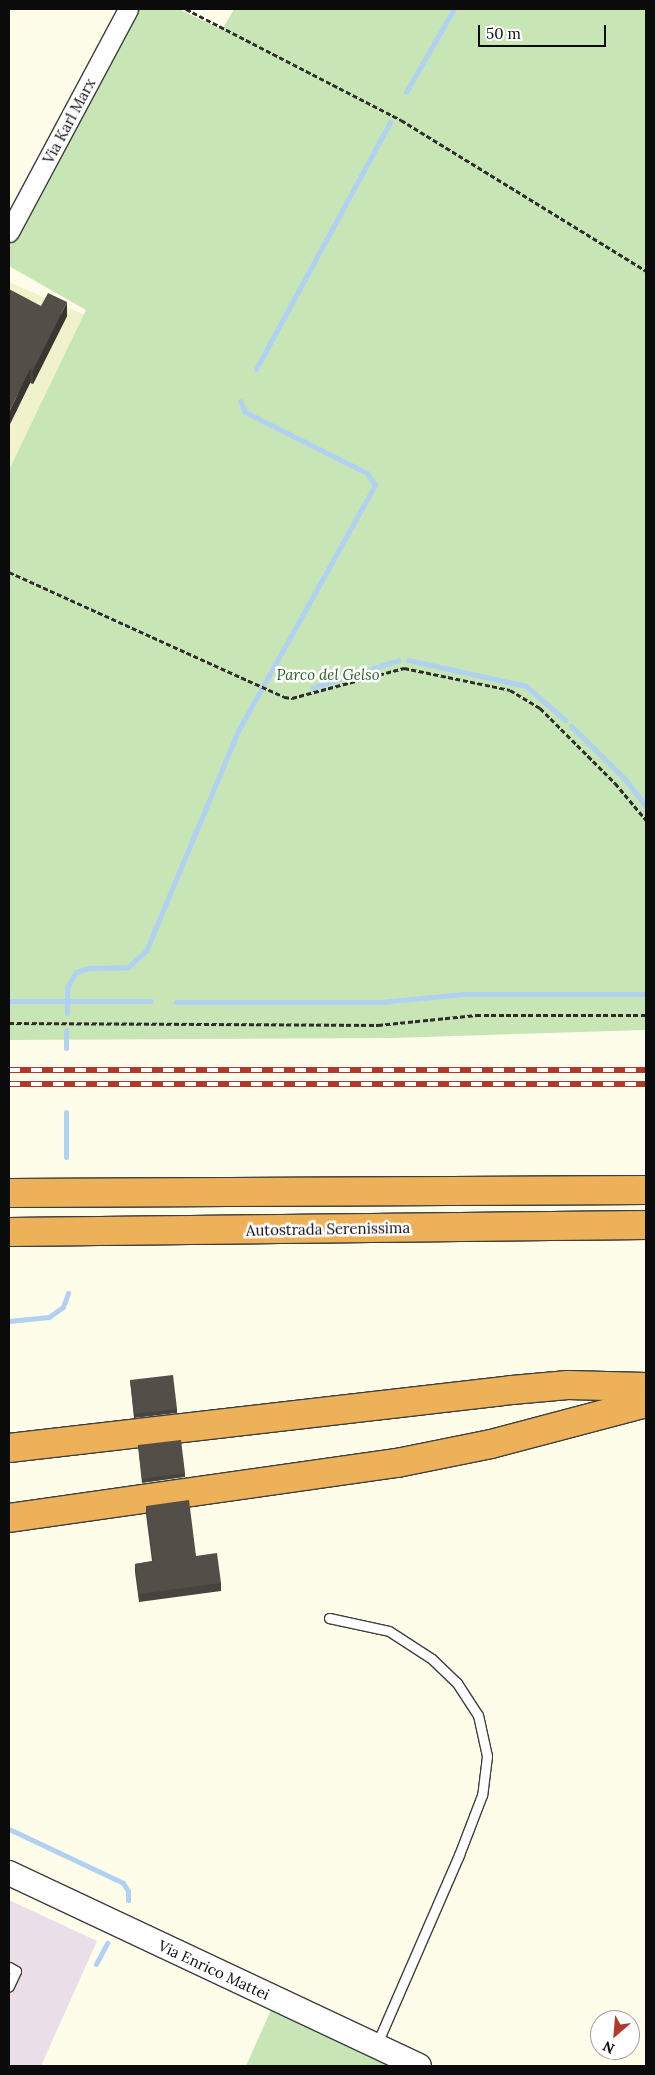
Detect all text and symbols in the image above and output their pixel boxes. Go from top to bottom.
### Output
scale bar [480,15,608,47]
text: 50 m [486,24,521,43]
street label: Via Karl Marx [39,75,99,167]
park label: Parco del Gelso [276,666,380,684]
street label: Autostrada Serenissima [246,1219,410,1239]
street label: Via Enrico Mattei [155,1936,273,2004]
north arrow [590,2010,640,2060]
text: N [600,2037,618,2058]

